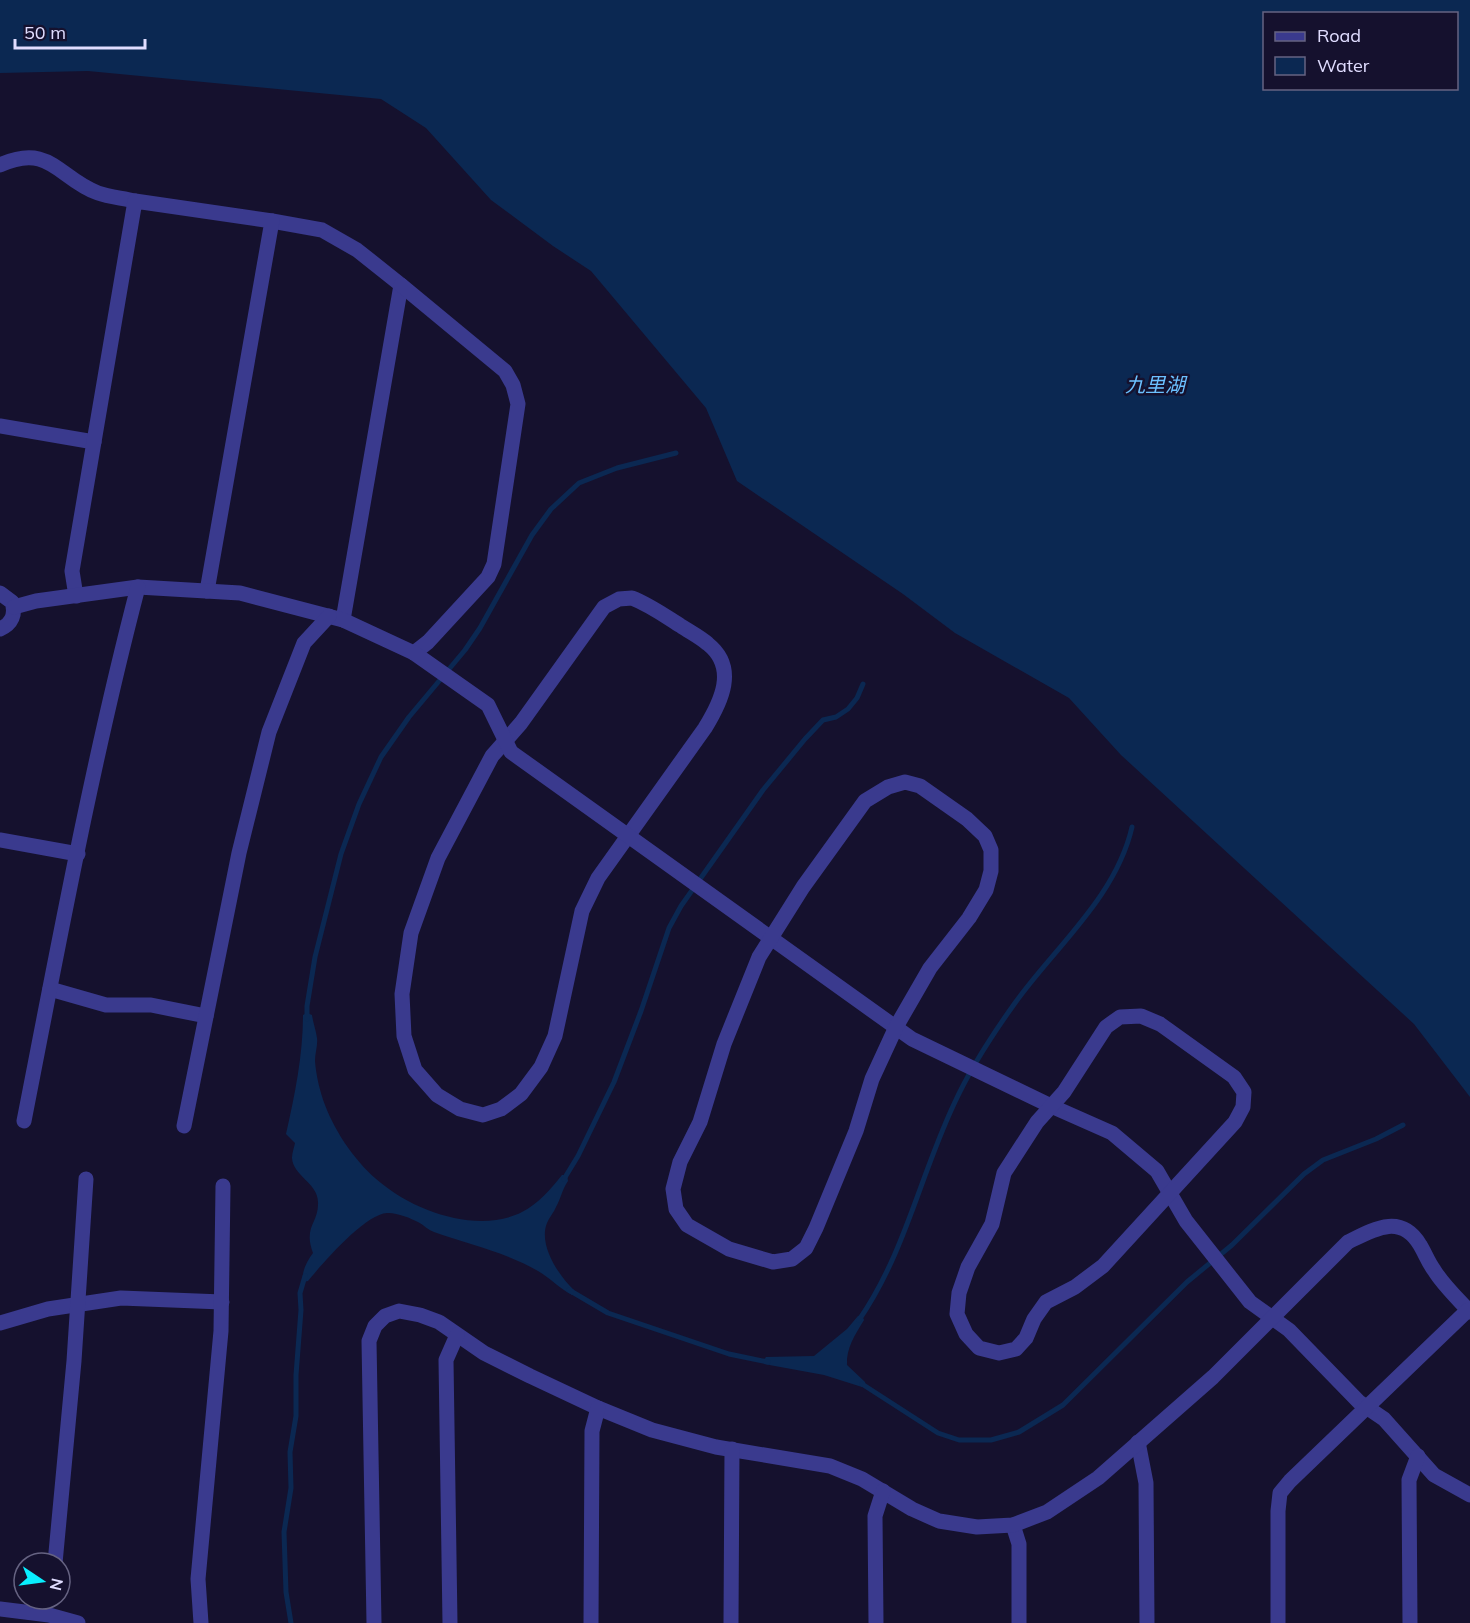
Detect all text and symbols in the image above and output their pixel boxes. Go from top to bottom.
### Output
scale bar [15,12,146,50]
legend [1263,12,1458,90]
text: 50 m [24,21,66,44]
text: Road [1317,24,1361,47]
text: Water [1317,54,1370,77]
water label: 九里湖 [1125,372,1188,397]
north arrow [12,1551,72,1611]
text: N [46,1576,68,1593]

